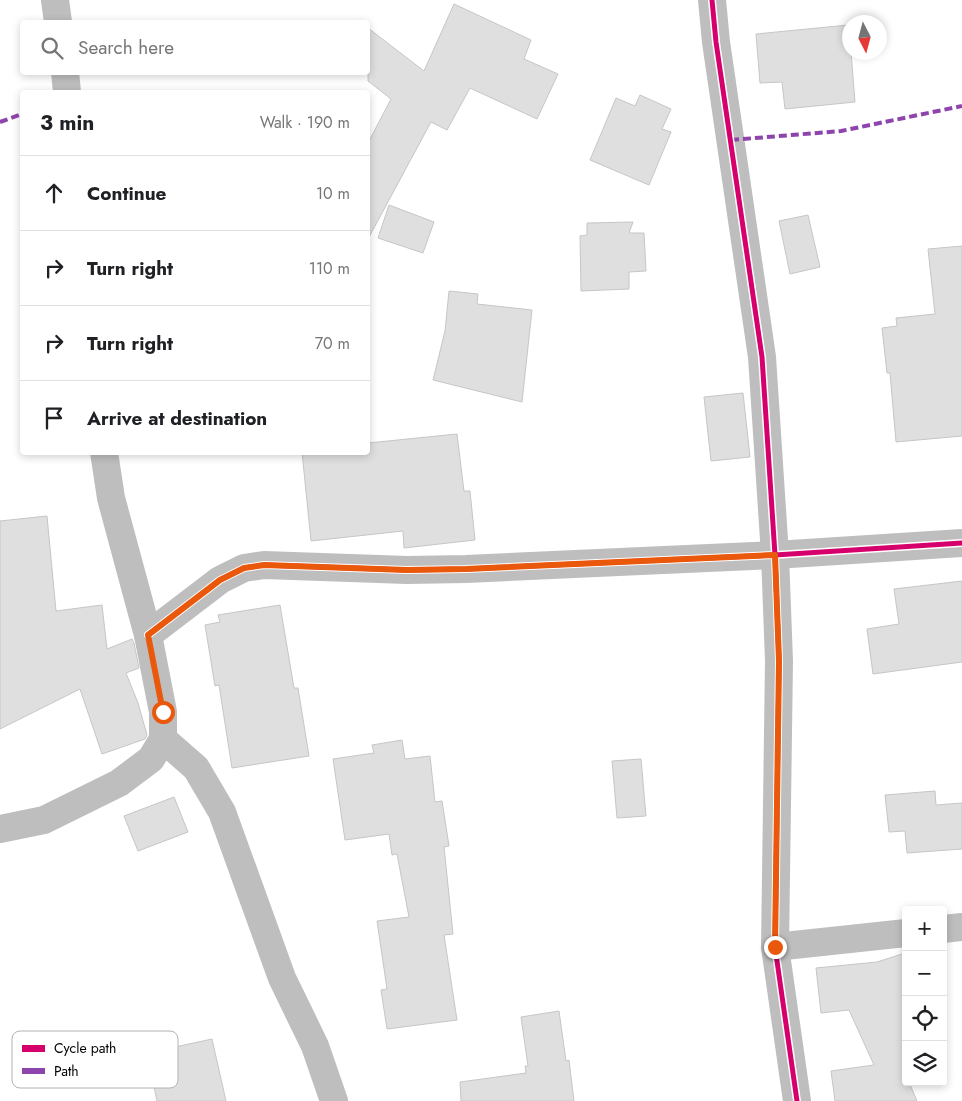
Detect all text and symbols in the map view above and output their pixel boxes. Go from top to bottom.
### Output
north arrow [842,15,887,60]
search box [20,20,370,75]
icon: search [38,34,66,62]
text: Search here [78,34,174,61]
text: 3 min [40,108,94,138]
text: Walk · 190 m [260,111,350,134]
icon: ahead [40,179,68,207]
text: Continue [87,180,166,207]
text: 10 m [316,182,350,205]
icon: right [40,254,68,282]
text: Turn right [87,255,173,282]
text: 110 m [309,257,350,280]
icon: right [40,329,68,357]
text: Turn right [87,330,173,357]
text: 70 m [315,332,350,355]
icon: arrive [40,404,68,432]
text: Arrive at destination [87,405,267,432]
route start [152,701,175,724]
map controls [902,906,947,1086]
button: + [902,906,947,951]
route end [764,936,787,959]
button: − [902,951,947,996]
button: locate [902,996,947,1041]
legend [12,1031,178,1088]
text: Cycle path [54,1038,116,1058]
button: layers [902,1041,947,1086]
text: Path [54,1061,79,1081]

